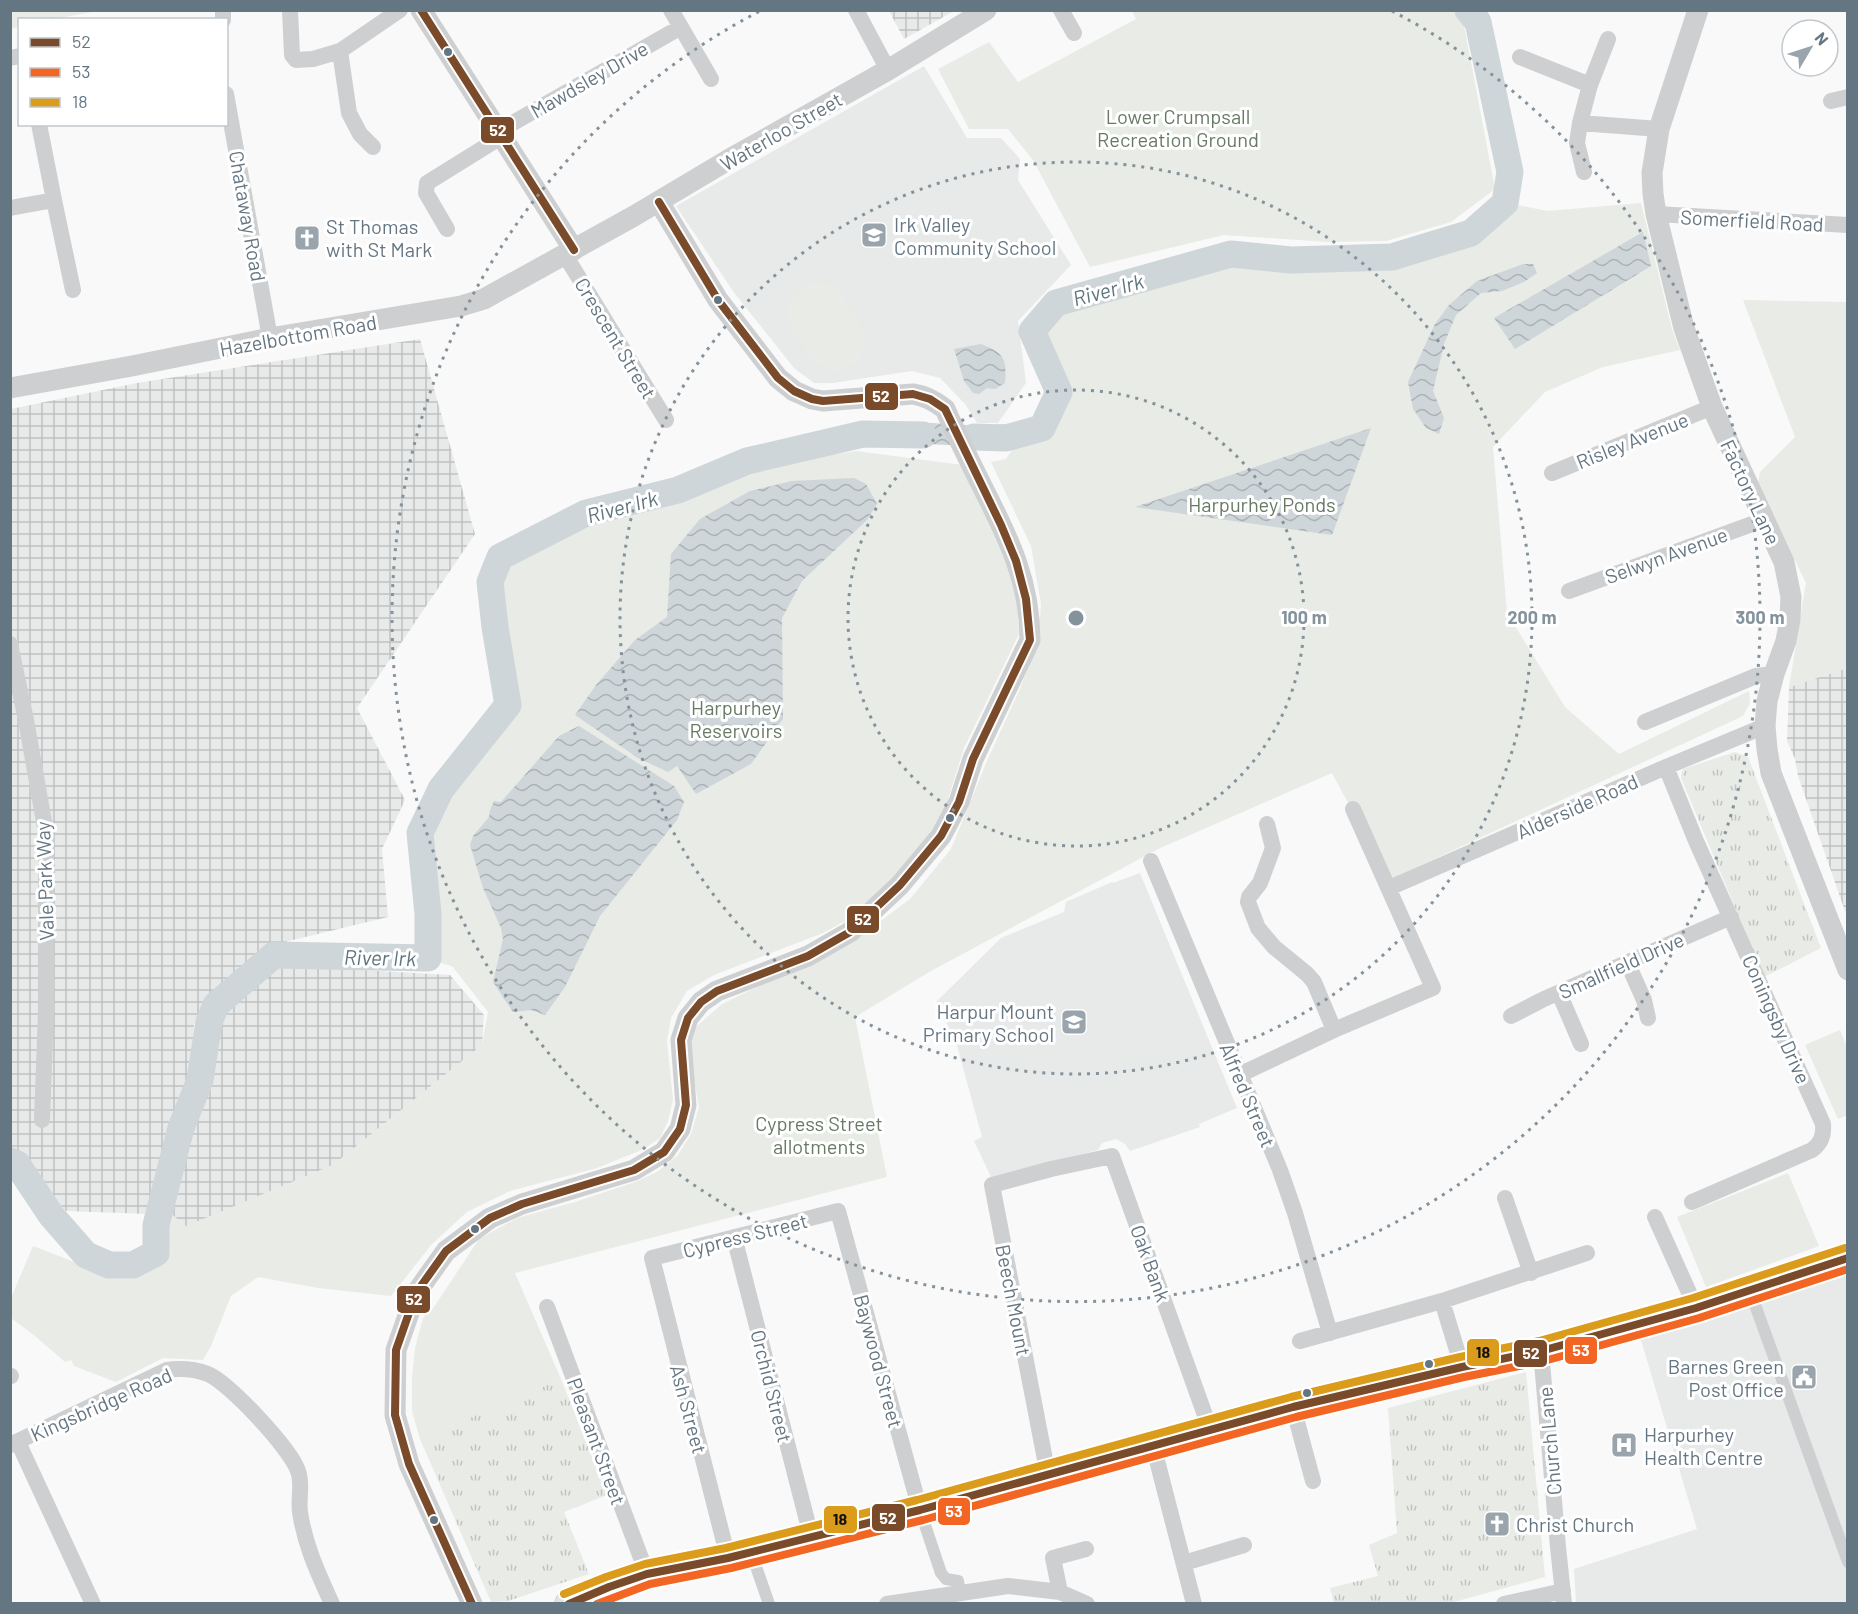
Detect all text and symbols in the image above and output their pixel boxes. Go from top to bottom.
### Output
legend [18,18,228,126]
north arrow [1780,18,1840,78]
text: N [1811,28,1833,48]
text: 52 [72,30,91,52]
street label: Mawdsley Drive [526,36,652,122]
unlabelled marker [442,46,454,58]
text: 53 [72,60,91,82]
street label: Waterloo Street [716,86,846,176]
text: 18 [72,90,88,112]
park label: Lower Crumpsall Recreation Ground [1097,104,1259,151]
line badge: 52 [480,116,515,144]
text: 52 [489,120,507,139]
street label: Chataway Road [225,149,271,283]
street label: Somerfield Road [1680,204,1824,236]
place label: Irk Valley Community School [894,212,1056,259]
place label: St Thomas with St Mark [326,214,432,261]
school or university icon: Irk Valley Community School [859,220,889,250]
church icon: St Thomas with St Mark [292,223,322,253]
water label: River Irk [1070,267,1147,310]
street label: Crescent Street [570,273,662,403]
unlabelled marker [712,294,724,306]
street label: Hazelbottom Road [218,309,378,361]
line badge: 52 [864,382,899,411]
text: 52 [872,386,890,405]
street label: Risley Avenue [1572,407,1692,473]
street label: Factory Lane [1716,436,1786,548]
water label: River Irk [584,484,661,527]
park label: Harpurhey Ponds [1188,492,1336,516]
street label: Selwyn Avenue [1601,522,1731,588]
text: 100 m [1281,606,1327,628]
text: 200 m [1507,606,1557,628]
text: 300 m [1736,606,1784,628]
centre of rings [1066,608,1086,628]
park label: Harpurhey Reservoirs [690,695,782,742]
street label: Alderside Road [1513,769,1641,843]
unlabelled marker [944,812,956,824]
street label: Vale Park Way [30,821,58,941]
line badge: 52 [846,905,880,934]
text: 52 [854,909,872,928]
street label: Smallfield Drive [1555,927,1687,1003]
water label: River Irk [344,944,417,970]
street label: Coningsby Drive [1738,951,1816,1087]
place label: Harpur Mount Primary School [923,999,1054,1046]
school or university icon: Harpur Mount Primary School [1059,1007,1089,1037]
street label: Alfred Street [1215,1039,1281,1151]
park label: Cypress Street allotments [755,1111,883,1158]
street label: Cypress Street [680,1208,810,1262]
street label: Oak Bank [1126,1221,1176,1305]
unlabelled marker [469,1223,481,1235]
street label: Beech Mount [991,1242,1037,1358]
line badge: 52 [396,1285,431,1314]
text: 52 [405,1289,423,1308]
street label: Baywood Street [850,1292,908,1430]
street label: Orchid Street [746,1327,798,1445]
line badge: 53 [1564,1336,1598,1365]
line badge: 18 [1466,1338,1500,1367]
line badge: 52 [1513,1339,1548,1368]
text: 53 [1572,1340,1590,1359]
text: 18 [1476,1342,1491,1361]
text: 52 [1522,1343,1540,1362]
place label: Barnes Green Post Office [1668,1354,1784,1401]
unlabelled marker [1423,1358,1435,1370]
street label: Kingsbridge Road [27,1362,175,1446]
street label: Ash Street [666,1362,712,1456]
public building icon: Barnes Green Post Office [1789,1362,1819,1392]
street label: Pleasant Street [563,1374,631,1508]
street label: Church Lane [1532,1386,1566,1496]
unlabelled marker [1301,1387,1313,1399]
place label: Harpurhey Health Centre [1644,1422,1763,1469]
hospital icon: Harpurhey Health Centre [1609,1430,1639,1460]
line badge: 53 [937,1497,971,1526]
text: 53 [945,1501,963,1520]
line badge: 52 [871,1503,906,1532]
line badge: 18 [823,1505,858,1534]
text: 52 [879,1508,897,1527]
text: 18 [833,1509,847,1528]
church icon: Christ Church [1482,1509,1512,1539]
place label: Christ Church [1516,1512,1634,1536]
unlabelled marker [428,1514,440,1526]

